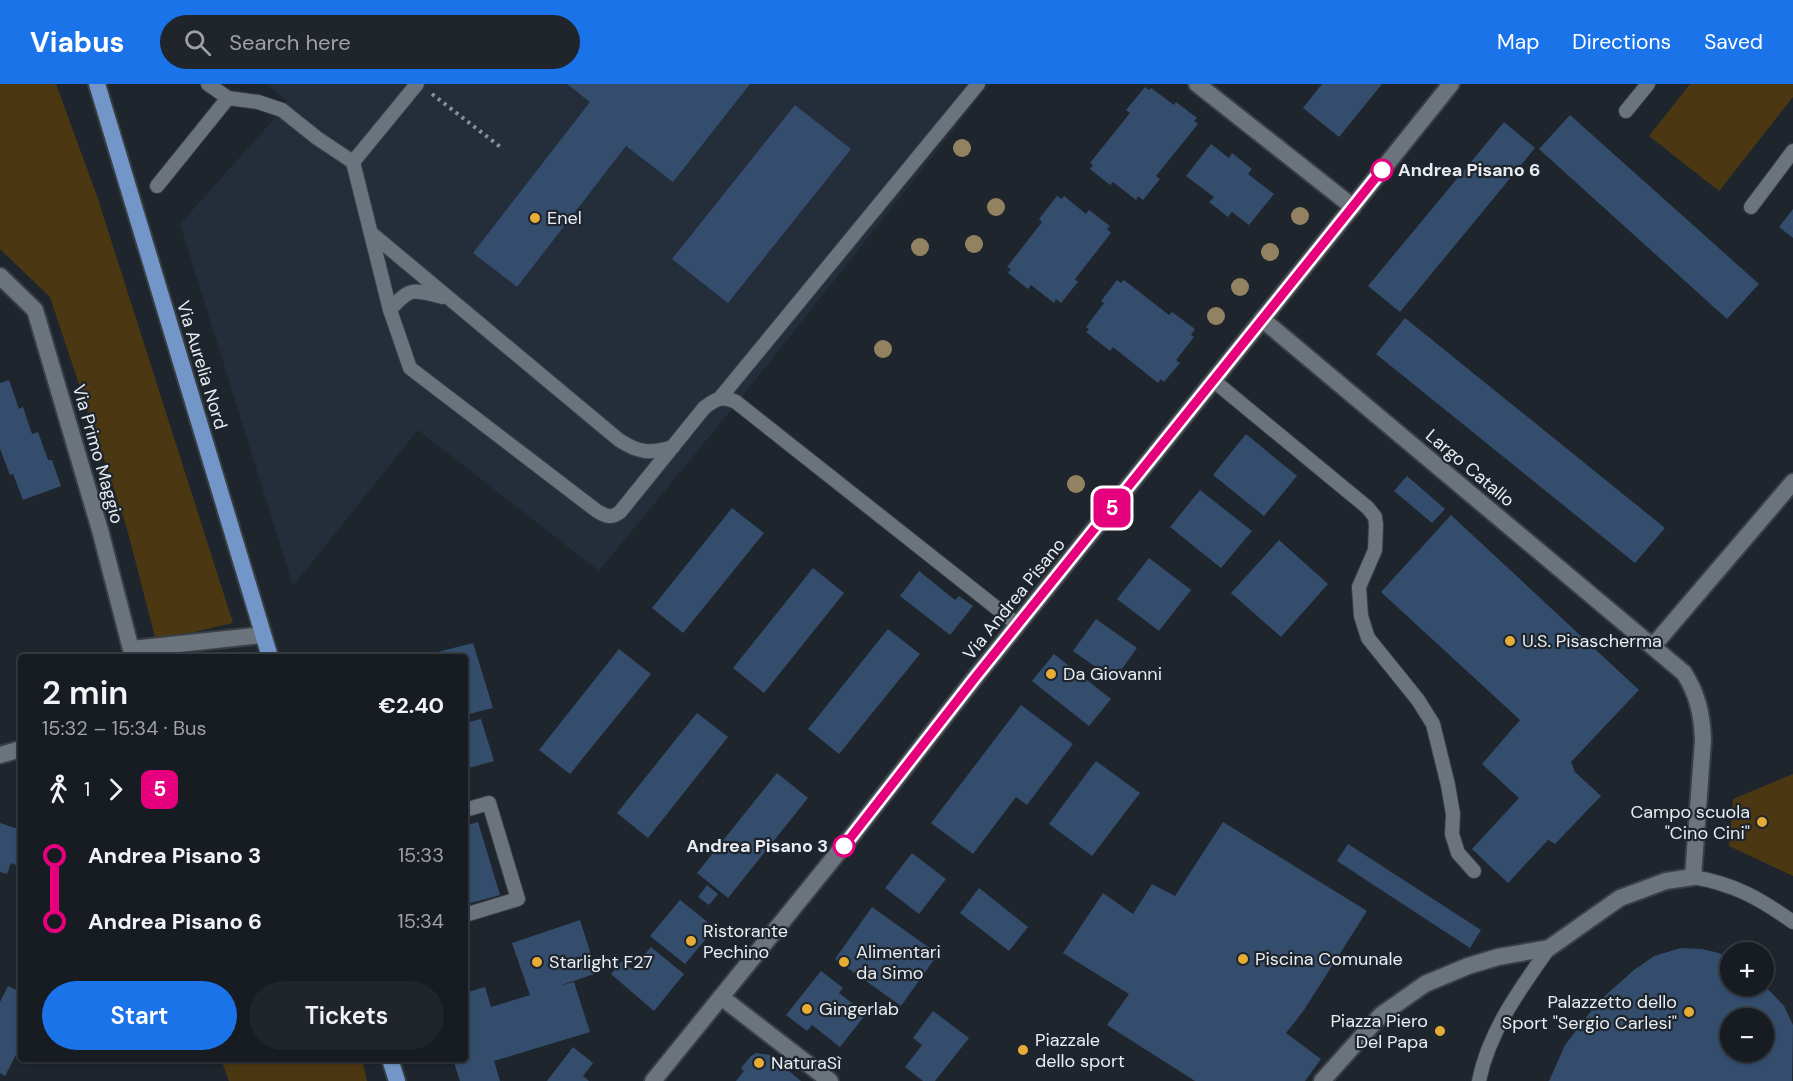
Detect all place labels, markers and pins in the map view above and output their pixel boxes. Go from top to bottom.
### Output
place label: Andrea Pisano 6 [1398,158,1540,182]
marker: Andrea Pisano 6 [1371,159,1393,181]
place label: Enel [547,206,582,230]
marker: Enel [528,211,542,225]
place label: U.S. Pisascherma [1522,629,1662,653]
marker: U.S. Pisascherma [1503,634,1517,648]
place label: Da Giovanni [1063,662,1162,686]
marker: Da Giovanni [1044,667,1058,681]
place label: Campo scuola "Cino Cini" [1630,800,1750,845]
marker: Campo scuola "Cino Cini" [1755,815,1769,829]
place label: Andrea Pisano 3 [686,834,828,858]
marker: Andrea Pisano 3 [833,835,855,857]
place label: Ristorante Pechino [703,919,788,964]
marker: Ristorante Pechino [684,934,698,948]
place label: Alimentari da Simo [856,940,941,985]
place label: Piscina Comunale [1255,947,1403,971]
place label: Starlight F27 [549,950,653,974]
marker: Piscina Comunale [1236,952,1250,966]
marker: Starlight F27 [530,955,544,969]
marker: Alimentari da Simo [837,955,851,969]
place label: Palazzetto dello Sport "Sergio Carlesi" [1502,990,1677,1035]
place label: Gingerlab [819,997,899,1021]
marker: Gingerlab [800,1002,814,1016]
marker: Palazzetto dello Sport "Sergio Carlesi" [1682,1005,1696,1019]
place label: Piazza Piero Del Papa [1330,1009,1428,1054]
marker: Piazza Piero Del Papa [1433,1024,1447,1038]
place label: Piazzale dello sport [1035,1028,1125,1073]
marker: Piazzale dello sport [1016,1043,1030,1057]
place label: NaturaSì [771,1051,841,1075]
marker: NaturaSì [752,1056,766,1070]

